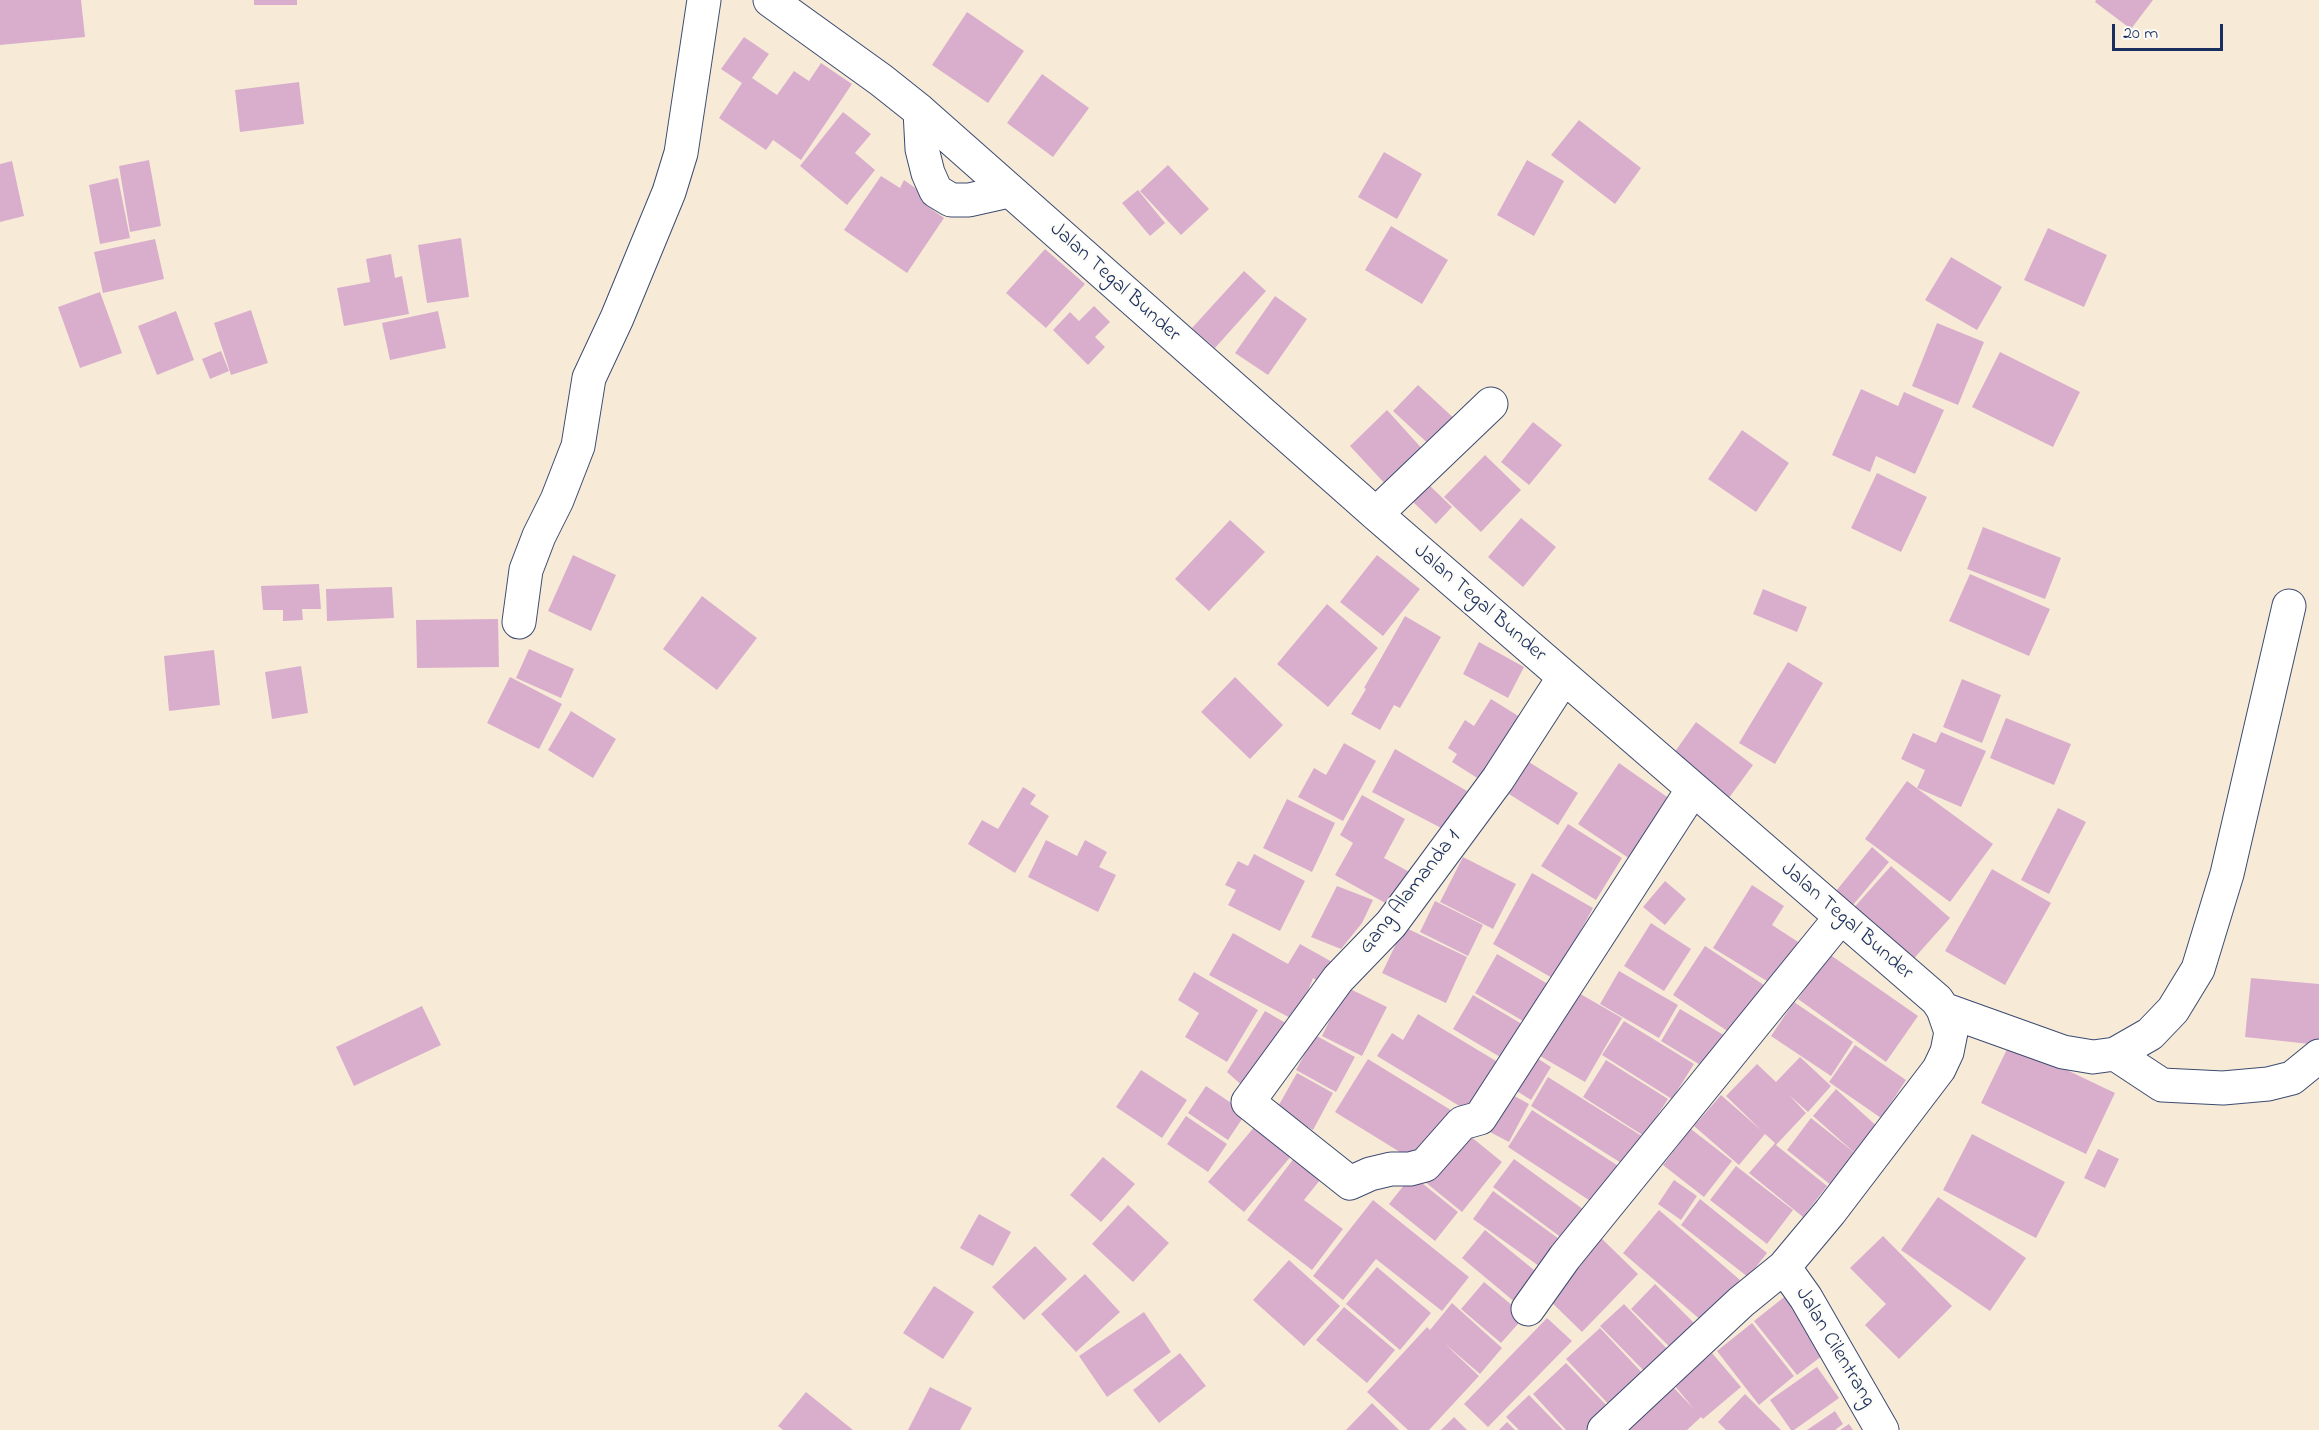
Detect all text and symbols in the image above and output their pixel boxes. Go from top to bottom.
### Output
scale bar [2115,12,2226,50]
text: 20 m [2123,21,2158,47]
street label: Jalan Tegal Bunder [1043,218,1185,348]
street label: Jalan Tegal Bunder [1408,540,1550,668]
street label: Gang Alamanda 1 [1355,826,1467,960]
street label: Jalan Tegal Bunder [1775,858,1917,986]
street label: Jalan Cilentrang [1788,1283,1880,1413]

